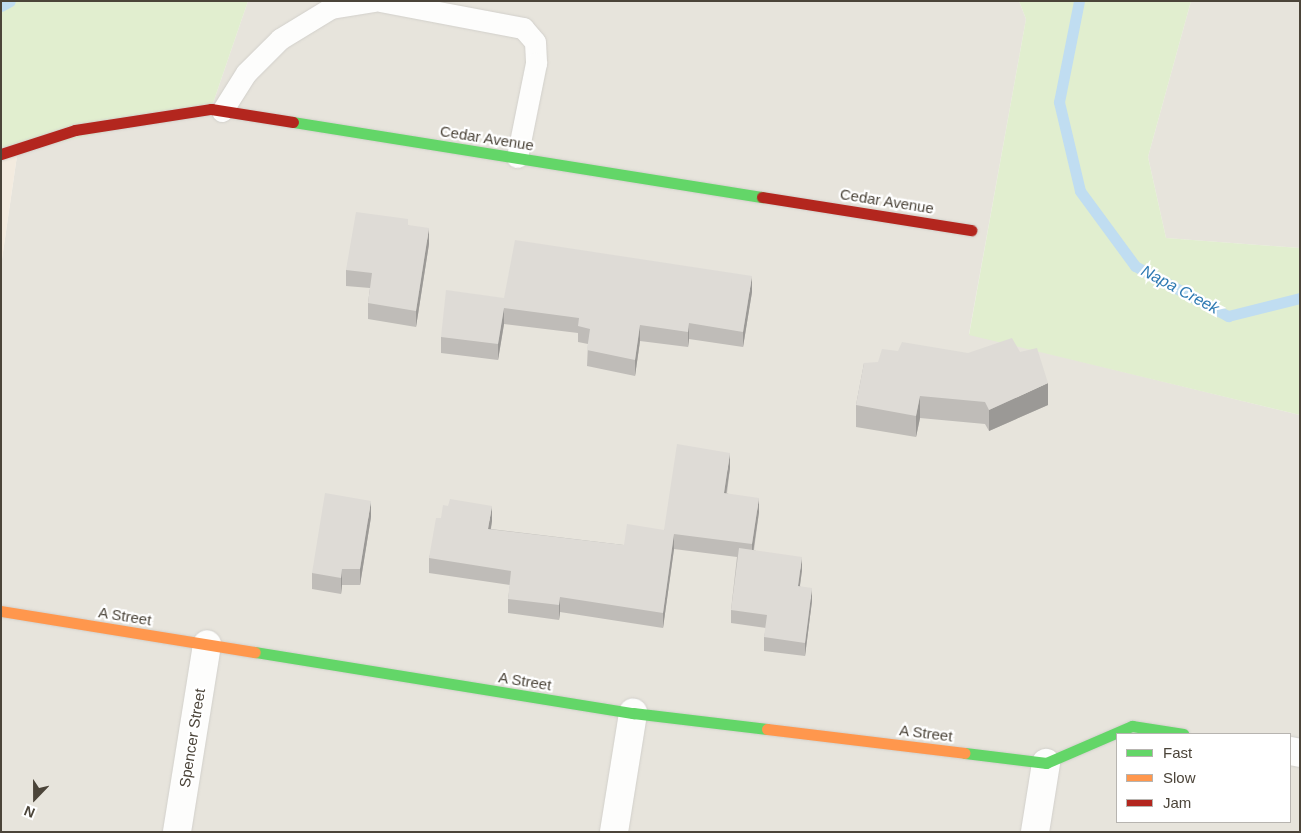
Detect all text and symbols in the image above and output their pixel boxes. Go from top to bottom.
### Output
street label: Cedar Avenue [438,122,536,154]
street label: Cedar Avenue [838,185,936,217]
water label: Napa Creek [1138,261,1222,319]
street label: A Street [97,603,153,629]
street label: A Street [497,668,553,694]
street label: Spencer Street [175,687,209,789]
street label: A Street [898,721,954,745]
legend [1116,733,1291,823]
text: Fast [1163,744,1192,761]
text: Slow [1163,769,1196,786]
north arrow [10,773,60,823]
text: Jam [1163,794,1191,811]
text: N [22,803,37,821]

